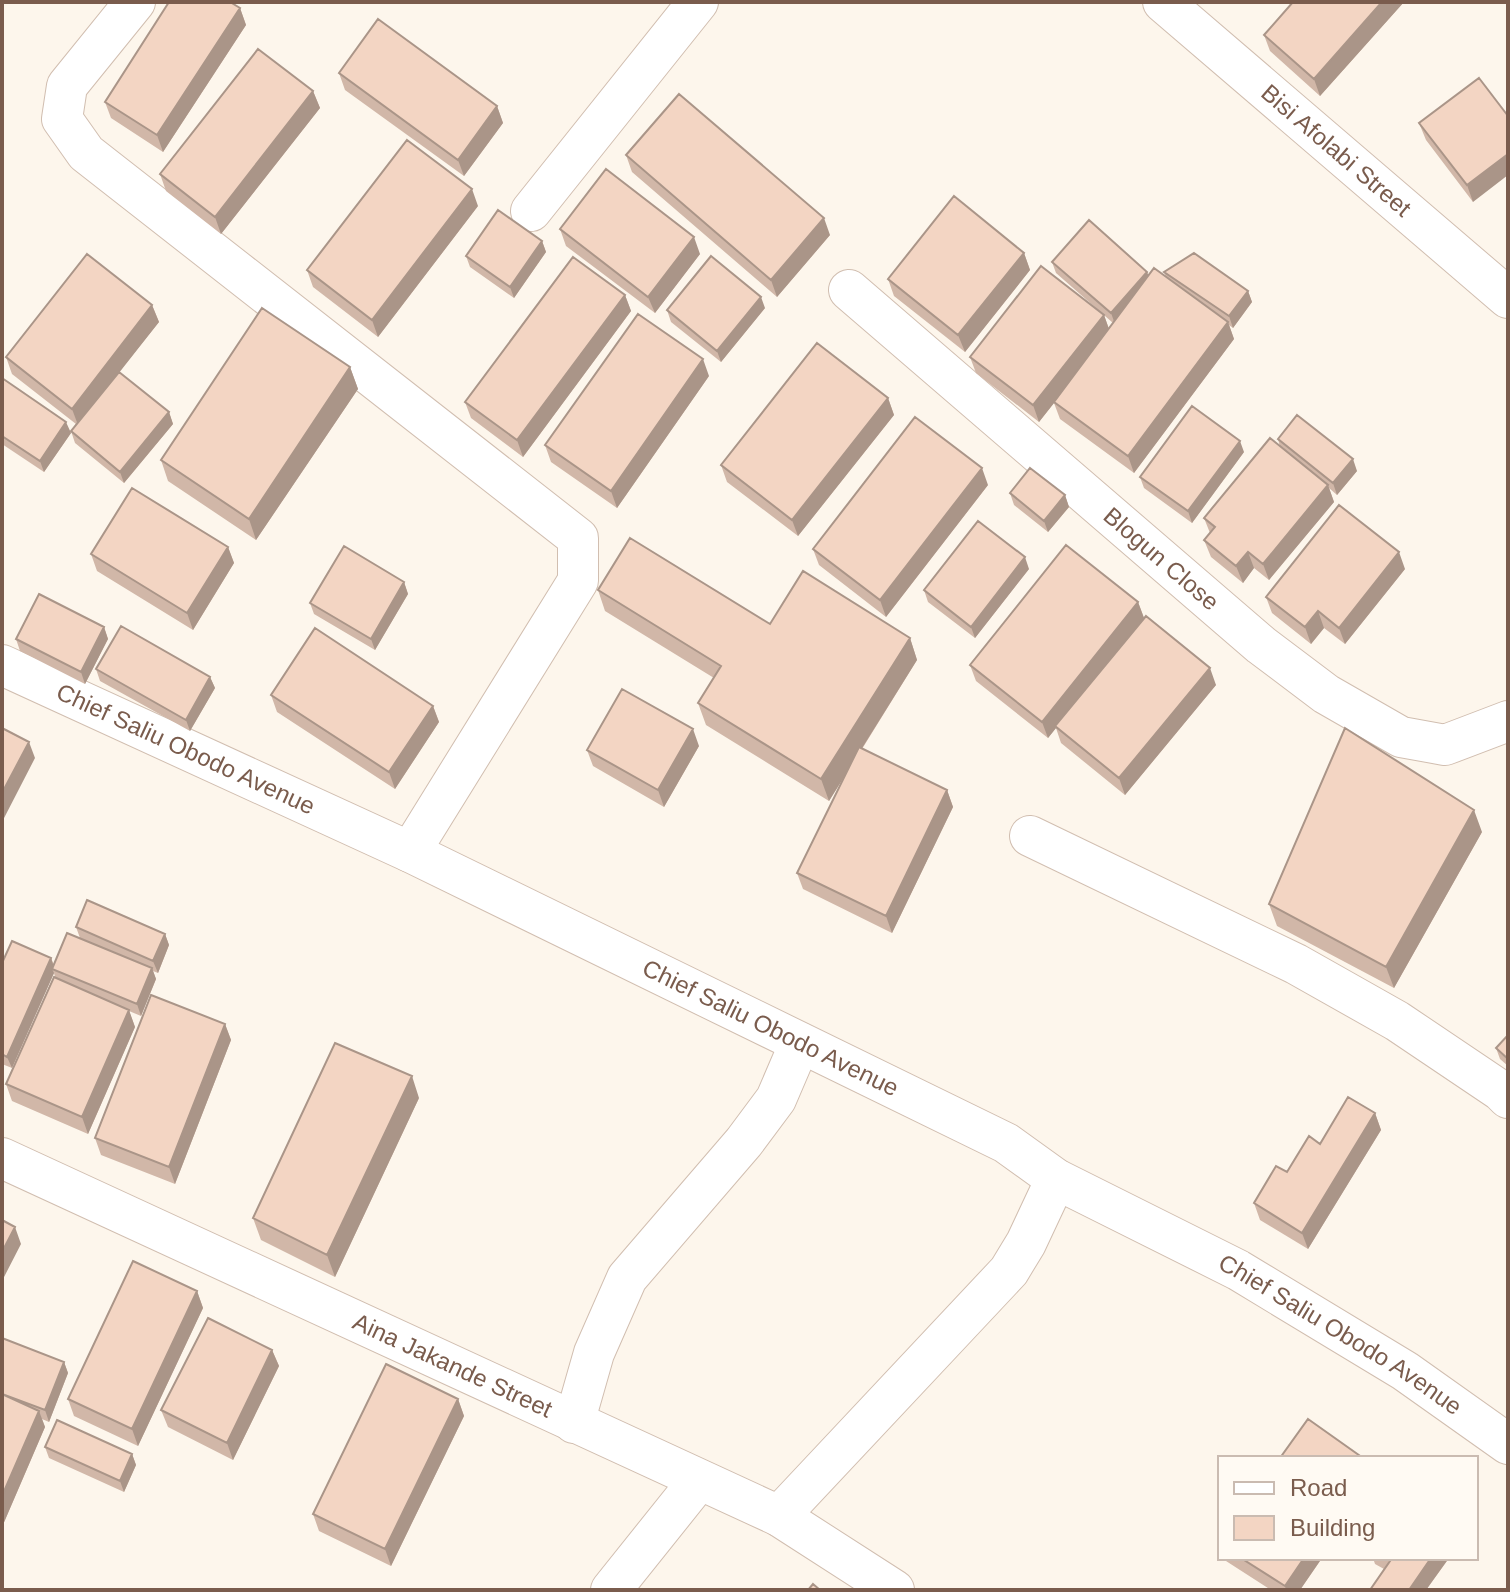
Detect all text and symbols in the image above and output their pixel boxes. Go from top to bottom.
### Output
street label: Bisi Afolabi Street [1256,79,1417,222]
street label: Blogun Close [1099,502,1224,615]
street label: Chief Saliu Obodo Avenue [52,678,319,820]
street label: Chief Saliu Obodo Avenue [638,954,903,1101]
street label: Chief Saliu Obodo Avenue [1214,1249,1467,1420]
street label: Aina Jakande Street [349,1308,557,1423]
legend [1218,1456,1478,1560]
text: Road [1290,1474,1347,1501]
text: Building [1290,1514,1375,1541]

